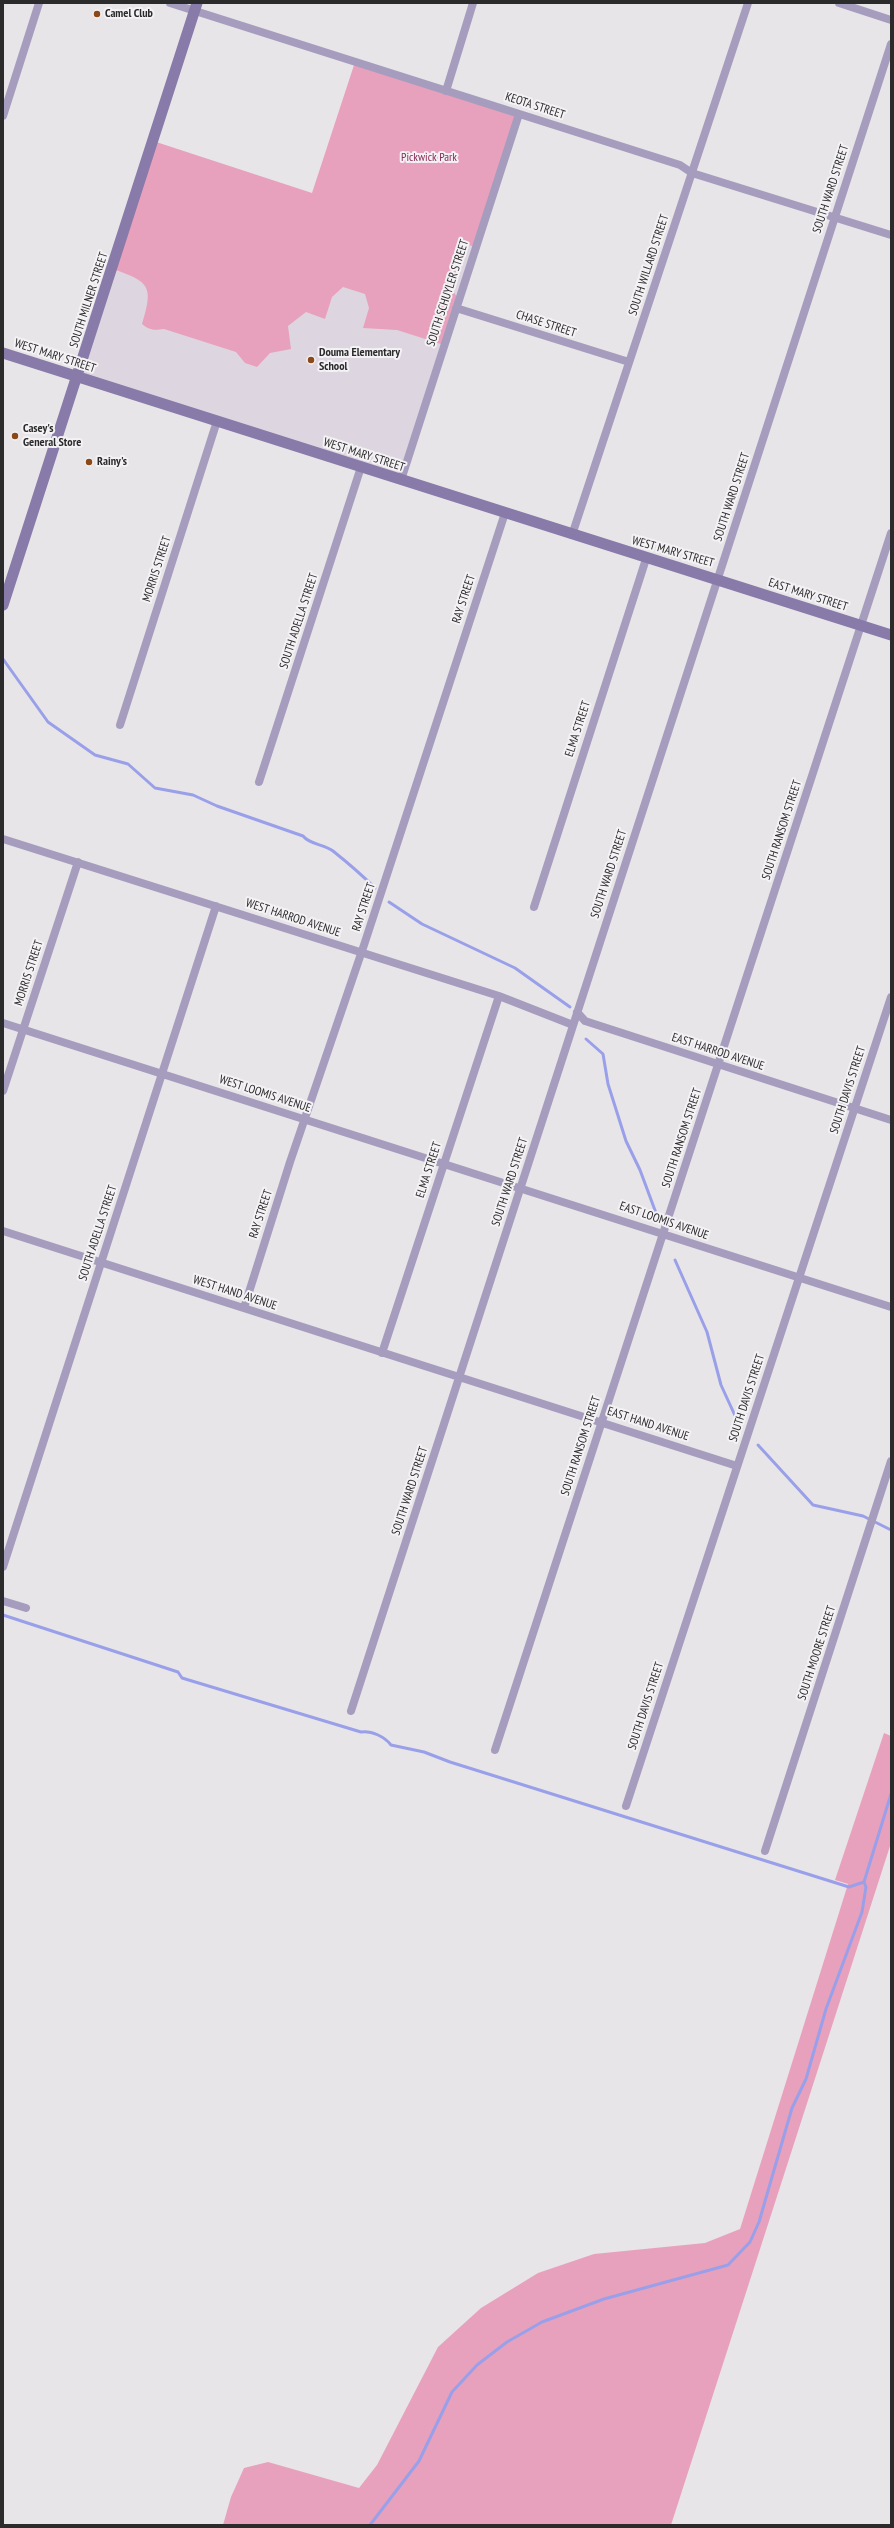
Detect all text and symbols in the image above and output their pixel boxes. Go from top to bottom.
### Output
place label: Camel Club [105,7,153,21]
marker: Camel Club [92,9,102,19]
street label: KEOTA STREET [503,90,567,122]
street label: SOUTH WARD STREET [810,143,852,235]
park label: Pickwick Park [401,151,457,165]
street label: SOUTH WILLARD STREET [626,213,672,317]
street label: SOUTH SCHUYLER STREET [424,238,472,348]
street label: SOUTH MILNER STREET [67,250,111,350]
street label: CHASE STREET [514,308,578,340]
street label: WEST MARY STREET [12,336,98,376]
place label: Douma Elementary School [319,346,400,374]
marker: Douma Elementary School [306,355,316,365]
place label: Casey's General Store [23,422,81,450]
marker: Casey's General Store [10,431,20,441]
street label: WEST MARY STREET [321,435,407,475]
street label: SOUTH WARD STREET [711,451,753,543]
place label: Rainy's [97,455,127,469]
marker: Rainy's [84,457,94,467]
street label: WEST MARY STREET [630,533,716,571]
street label: MORRIS STREET [140,534,174,604]
street label: SOUTH ADELLA STREET [277,571,321,671]
street label: RAY STREET [449,573,479,625]
street label: EAST MARY STREET [767,575,849,615]
street label: ELMA STREET [562,699,594,759]
street label: SOUTH RANSOM STREET [759,778,805,882]
street label: SOUTH WARD STREET [588,828,630,920]
street label: RAY STREET [349,881,379,933]
street label: WEST HARROD AVENUE [244,896,342,940]
street label: MORRIS STREET [12,938,46,1008]
street label: EAST HARROD AVENUE [670,1030,766,1074]
street label: SOUTH DAVIS STREET [827,1044,869,1136]
street label: WEST LOOMIS AVENUE [217,1072,313,1116]
street label: SOUTH RANSOM STREET [659,1086,705,1190]
street label: SOUTH WARD STREET [489,1136,531,1228]
street label: ELMA STREET [413,1140,445,1200]
street label: SOUTH ADELLA STREET [76,1183,120,1283]
street label: RAY STREET [246,1188,276,1240]
street label: EAST LOOMIS AVENUE [618,1199,710,1243]
street label: WEST HAND AVENUE [191,1273,279,1313]
street label: SOUTH DAVIS STREET [726,1352,768,1444]
street label: SOUTH RANSOM STREET [558,1394,604,1498]
street label: EAST HAND AVENUE [605,1404,691,1444]
street label: SOUTH WARD STREET [389,1445,431,1537]
street label: SOUTH MOORE STREET [795,1604,839,1702]
street label: SOUTH DAVIS STREET [625,1660,667,1752]

